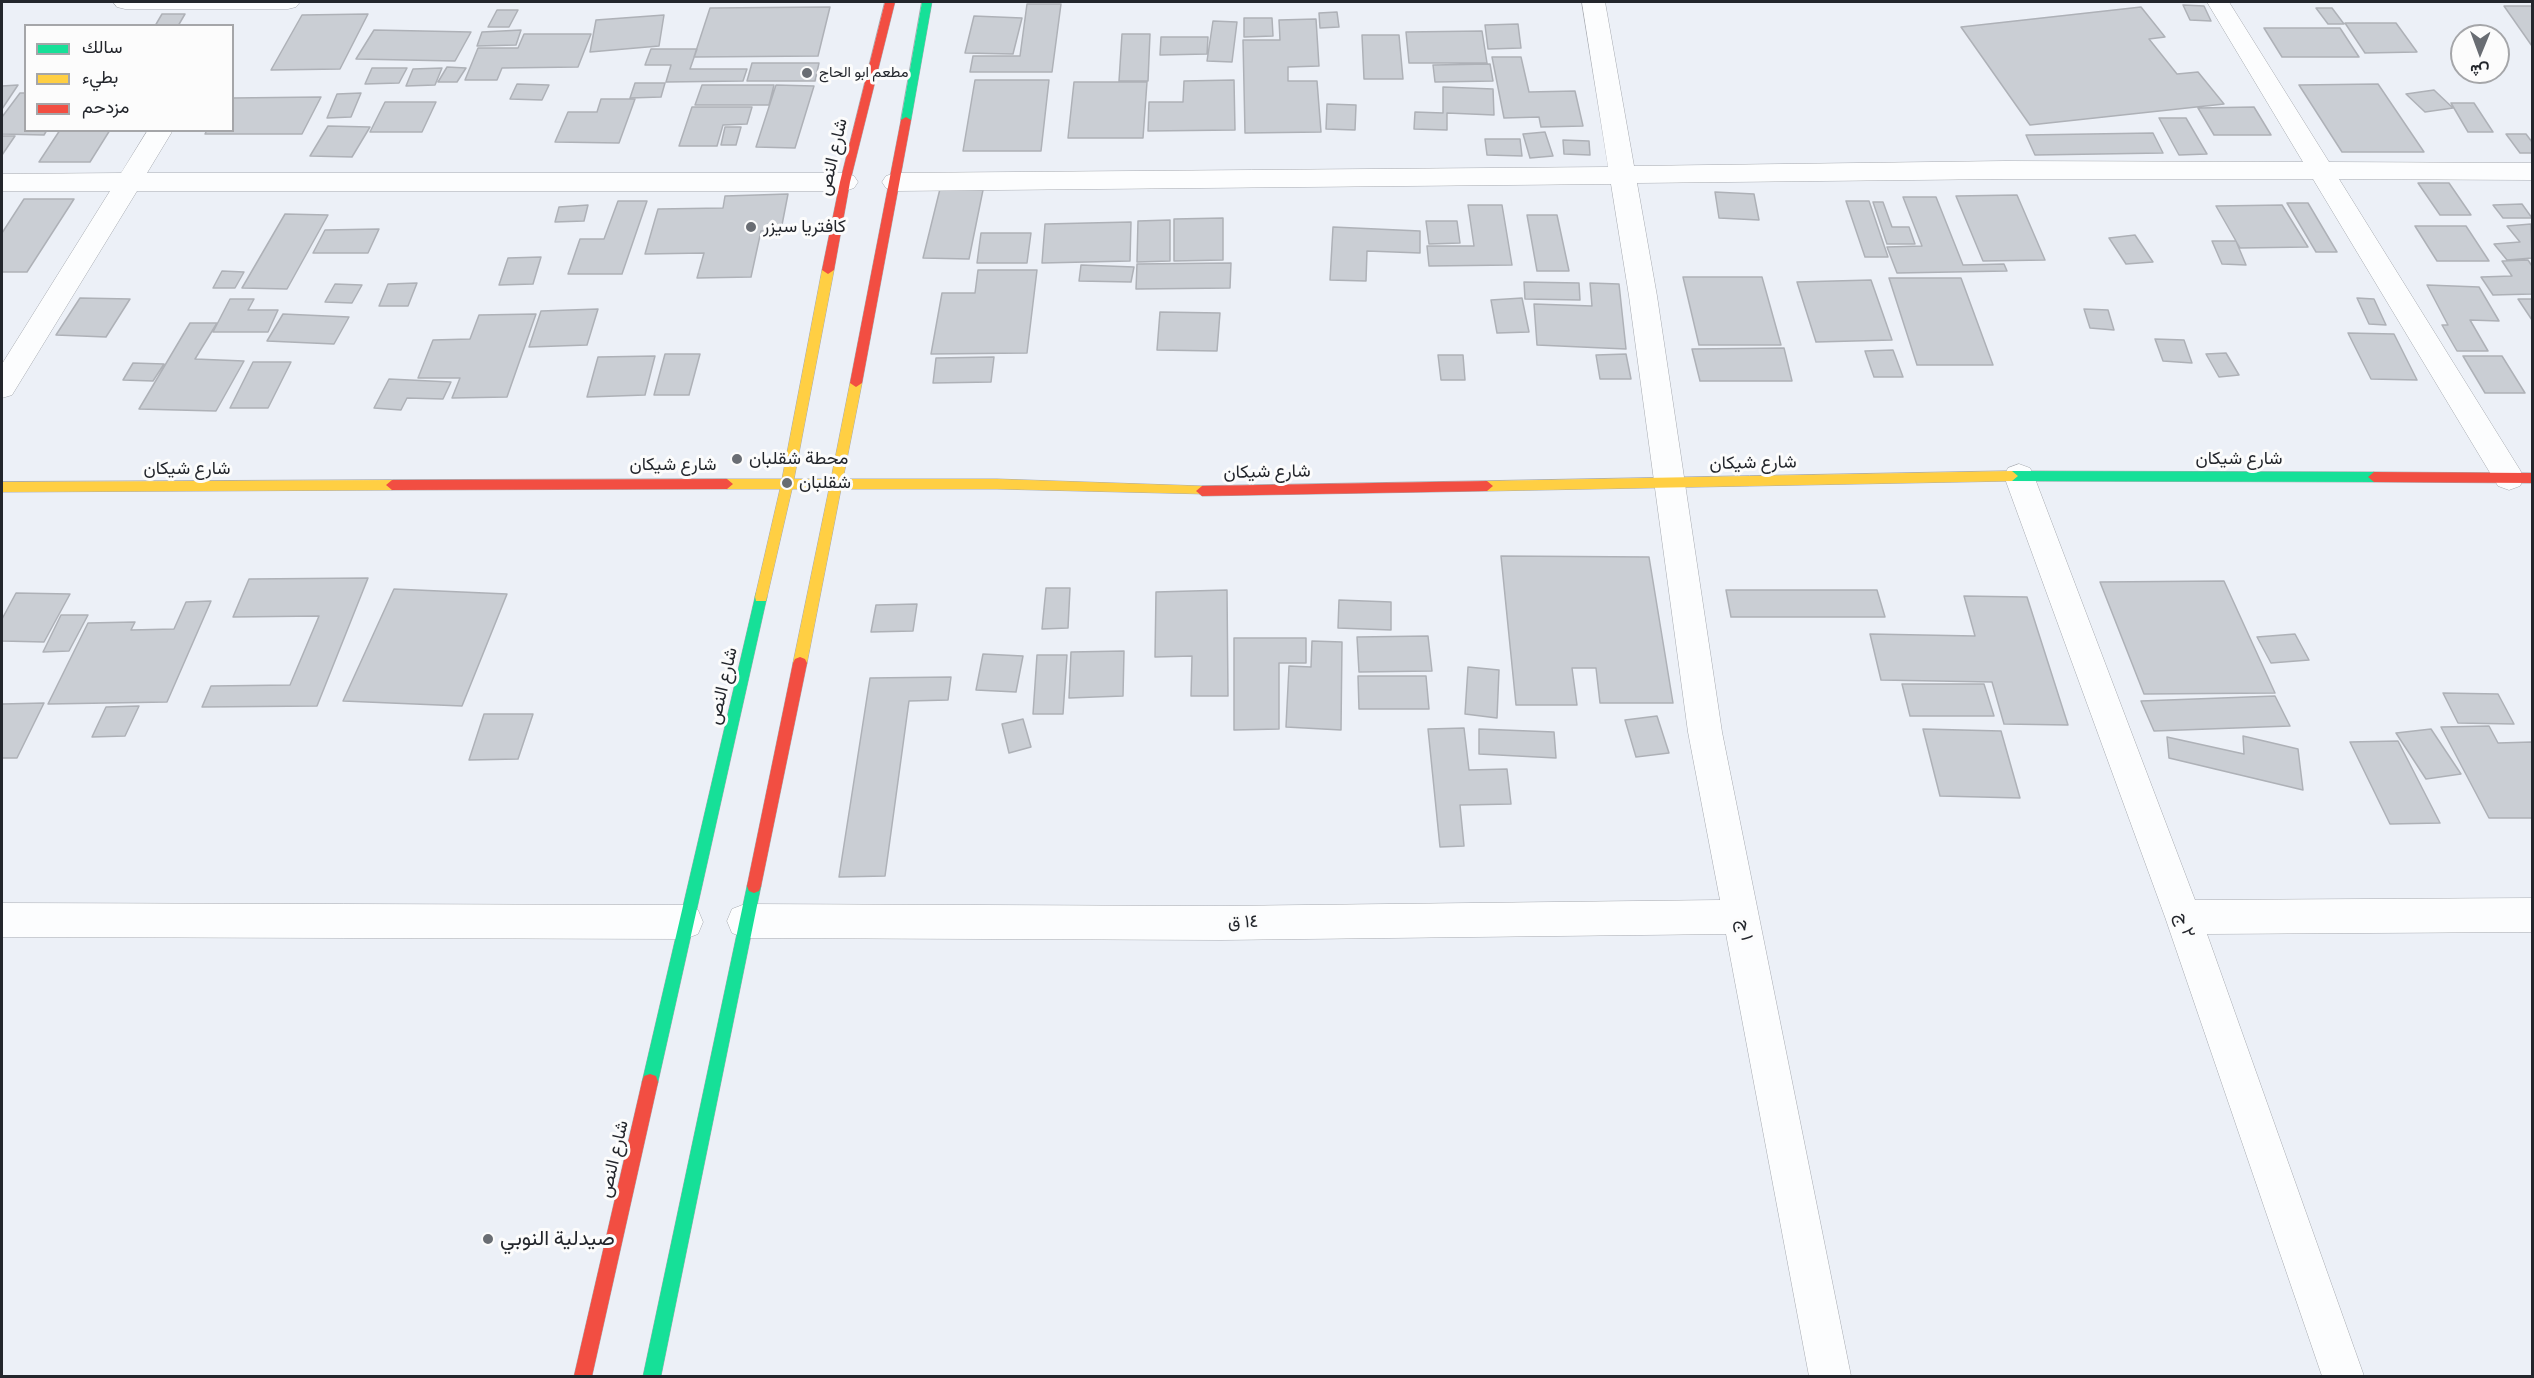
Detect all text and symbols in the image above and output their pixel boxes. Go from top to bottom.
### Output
legend [24,24,234,132]
north arrow [2450,24,2510,84]
text: سالك [82,36,122,58]
text: ش [2470,61,2490,80]
place label: مطعم ابو الحاج [819,64,909,82]
text: بطيء [82,66,118,88]
marker: مطعم ابو الحاج [800,66,814,80]
text: مزدحم [82,96,129,118]
street label: شارع النص [814,116,852,198]
place label: كافتريا سيزر [763,216,846,238]
marker: كافتريا سيزر [744,220,758,234]
place label: محطة شقلبان [749,448,848,470]
street label: شارع شيكان [2195,448,2283,470]
street label: شارع شيكان [1709,451,1797,475]
marker: محطة شقلبان [730,452,744,466]
street label: شارع شيكان [629,454,717,476]
street label: شارع شيكان [143,458,231,480]
street label: شارع شيكان [1223,460,1311,484]
place label: شقلبان [799,472,851,494]
marker: شقلبان [780,476,794,490]
street label: شارع النص [704,645,742,727]
street label: ٢ ج [2170,909,2200,941]
street label: ١٤ ق [1228,911,1258,933]
street label: ١ ج [1732,917,1758,943]
street label: شارع النص [595,1118,633,1200]
place label: صيدلية النوبي [500,1226,615,1252]
marker: صيدلية النوبي [481,1232,495,1246]

